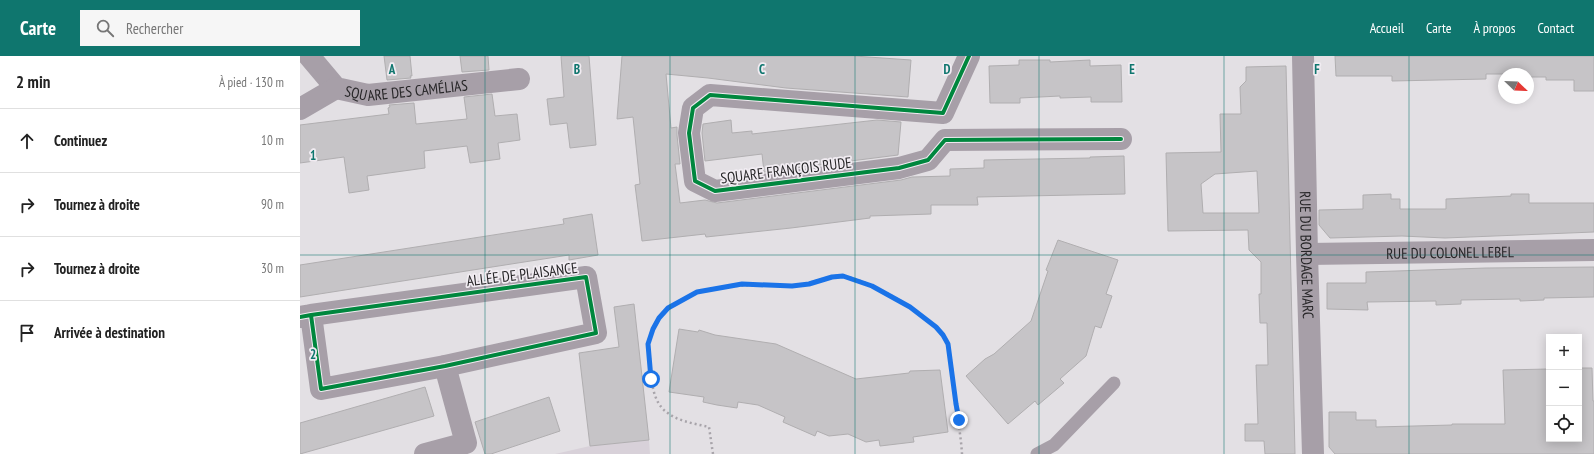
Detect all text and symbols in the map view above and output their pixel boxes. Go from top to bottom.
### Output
search box [80,10,360,46]
text: Carte [20,16,56,40]
icon: search [94,17,116,39]
text: Rechercher [126,19,183,38]
text: Accueil [1370,19,1404,37]
text: Carte [1426,19,1452,37]
text: À propos [1474,19,1516,37]
text: Contact [1538,19,1574,37]
text: A [388,61,396,78]
text: B [574,61,580,78]
text: C [759,61,765,78]
text: D [944,61,951,78]
text: E [1129,61,1135,78]
text: F [1314,61,1320,78]
north arrow [1498,68,1534,104]
text: 2 min [16,71,50,93]
text: À pied · 130 m [219,74,284,91]
street label: SQUARE DES CAMÉLIAS [343,75,468,105]
icon: ahead [16,130,38,152]
text: Continuez [54,131,107,150]
text: 10 m [261,132,284,149]
text: 1 [310,147,316,164]
street label: SQUARE FRANÇOIS RUDE [719,153,853,187]
street label: RUE DU BORDAGE MARC [1296,191,1318,319]
icon: right [16,194,38,216]
text: Tournez à droite [54,195,140,214]
text: 90 m [261,196,284,213]
street label: RUE DU COLONEL LEBEL [1386,242,1515,262]
icon: right [16,258,38,280]
street label: ALLÉE DE PLAISANCE [465,258,579,290]
text: Tournez à droite [54,259,140,278]
text: 30 m [261,260,284,277]
icon: arrive [16,322,38,344]
text: Arrivée à destination [54,323,165,342]
map controls [1546,334,1582,442]
button: + [1546,334,1582,370]
text: 2 [310,346,316,363]
route start [642,370,660,388]
button: − [1546,370,1582,406]
button: locate [1546,406,1582,442]
route end [950,411,968,429]

